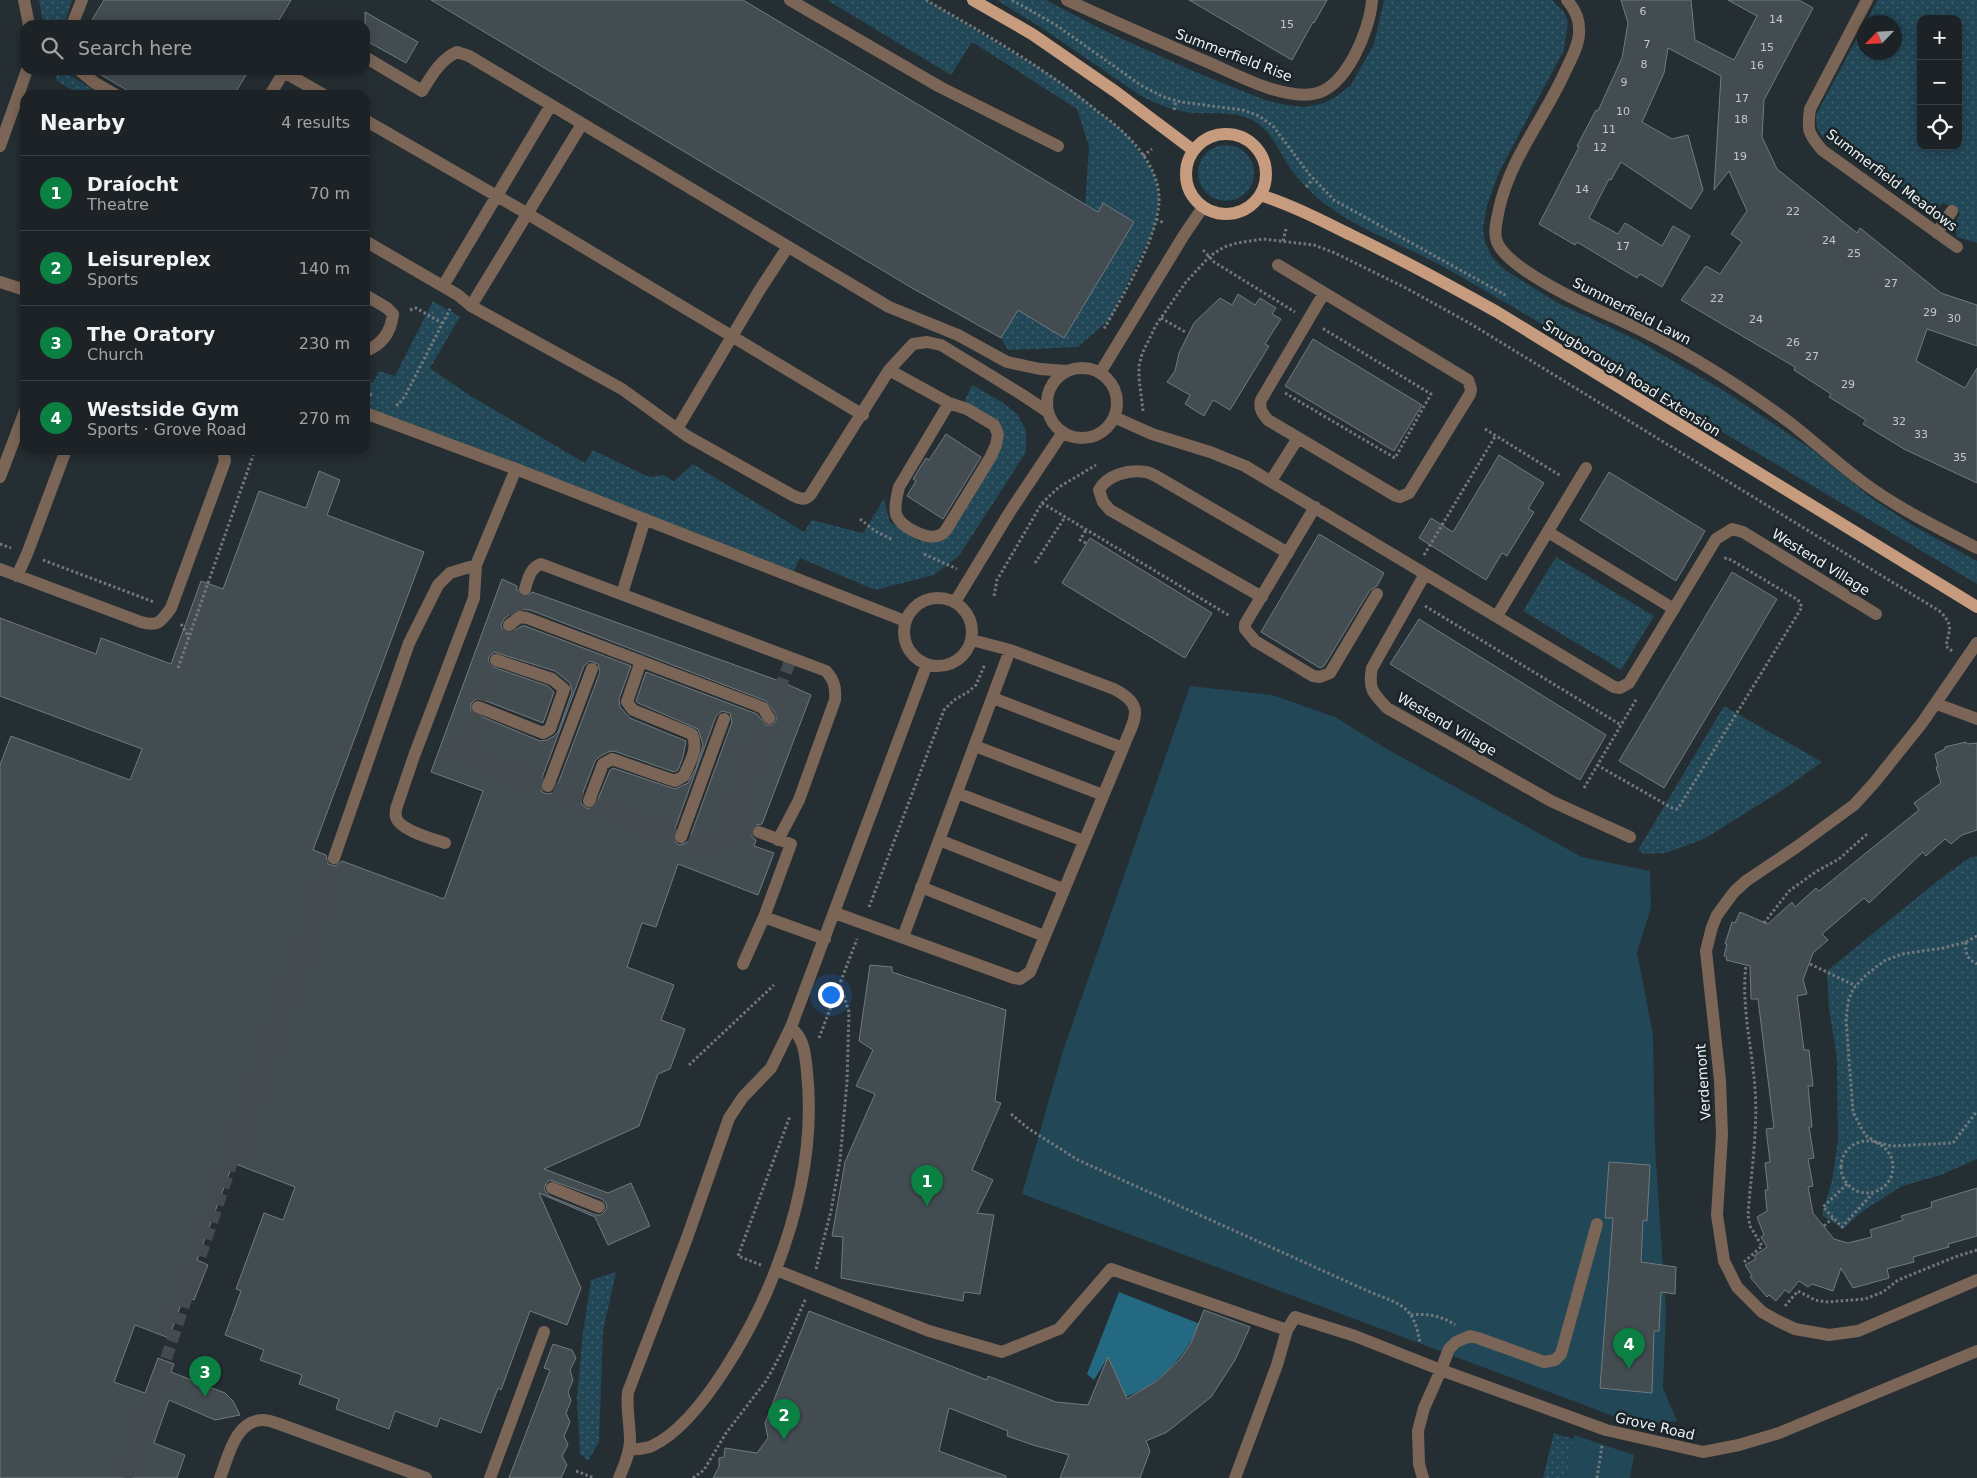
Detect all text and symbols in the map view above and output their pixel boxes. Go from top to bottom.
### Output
house number: 6 [1640,5,1647,18]
house number: 14 [1769,13,1783,26]
north arrow [1857,15,1902,60]
map controls [1917,15,1962,150]
button: + [1917,15,1962,60]
house number: 15 [1280,18,1294,31]
search box [20,20,370,75]
street label: Summerfield Rise [1173,25,1295,85]
icon: search [38,34,66,62]
text: Search here [78,37,192,59]
house number: 7 [1644,38,1651,51]
house number: 15 [1760,41,1774,54]
house number: 8 [1641,58,1648,71]
house number: 16 [1750,59,1764,72]
button: − [1917,60,1962,105]
house number: 9 [1621,76,1628,89]
house number: 17 [1735,92,1749,105]
house number: 10 [1616,105,1630,118]
button: locate [1917,105,1962,150]
text: Nearby [40,111,125,135]
text: 4 results [281,113,350,132]
house number: 18 [1734,113,1748,126]
house number: 11 [1602,123,1616,136]
street label: Summerfield Meadows [1823,126,1961,234]
house number: 12 [1593,141,1607,154]
house number: 19 [1733,150,1747,163]
text: Draíocht [87,173,178,195]
house number: 14 [1575,183,1589,196]
text: 1 [50,184,62,203]
text: 70 m [309,184,350,203]
text: Theatre [87,195,149,214]
house number: 22 [1786,205,1800,218]
house number: 24 [1822,234,1836,247]
house number: 17 [1616,240,1630,253]
house number: 25 [1847,247,1861,260]
text: Leisureplex [87,248,211,270]
text: 2 [50,259,62,278]
text: 140 m [299,259,350,278]
text: Sports [87,270,138,289]
street label: Summerfield Lawn [1570,274,1694,348]
house number: 27 [1884,277,1898,290]
house number: 22 [1710,292,1724,305]
house number: 29 [1923,306,1937,319]
house number: 30 [1947,312,1961,325]
house number: 24 [1749,313,1763,326]
street label: Snugborough Road Extension [1540,317,1724,439]
text: The Oratory [87,323,215,345]
text: 3 [50,334,62,353]
text: 230 m [299,334,350,353]
house number: 26 [1786,336,1800,349]
text: Church [87,345,144,364]
house number: 27 [1805,350,1819,363]
house number: 29 [1841,378,1855,391]
text: Westside Gym [87,398,239,420]
text: 4 [50,409,62,428]
text: 270 m [299,409,350,428]
house number: 32 [1892,415,1906,428]
text: Sports · Grove Road [87,420,247,439]
house number: 33 [1914,428,1928,441]
house number: 35 [1953,451,1967,464]
street label: Westend Village [1769,525,1873,599]
street label: Westend Village [1394,689,1500,759]
your location [818,982,844,1008]
street label: Verdemont [1692,1043,1714,1121]
pin: 1 [911,1165,943,1206]
pin: 4 [1613,1328,1645,1369]
pin: 3 [189,1356,221,1397]
pin: 2 [768,1399,800,1440]
street label: Grove Road [1614,1409,1696,1443]

